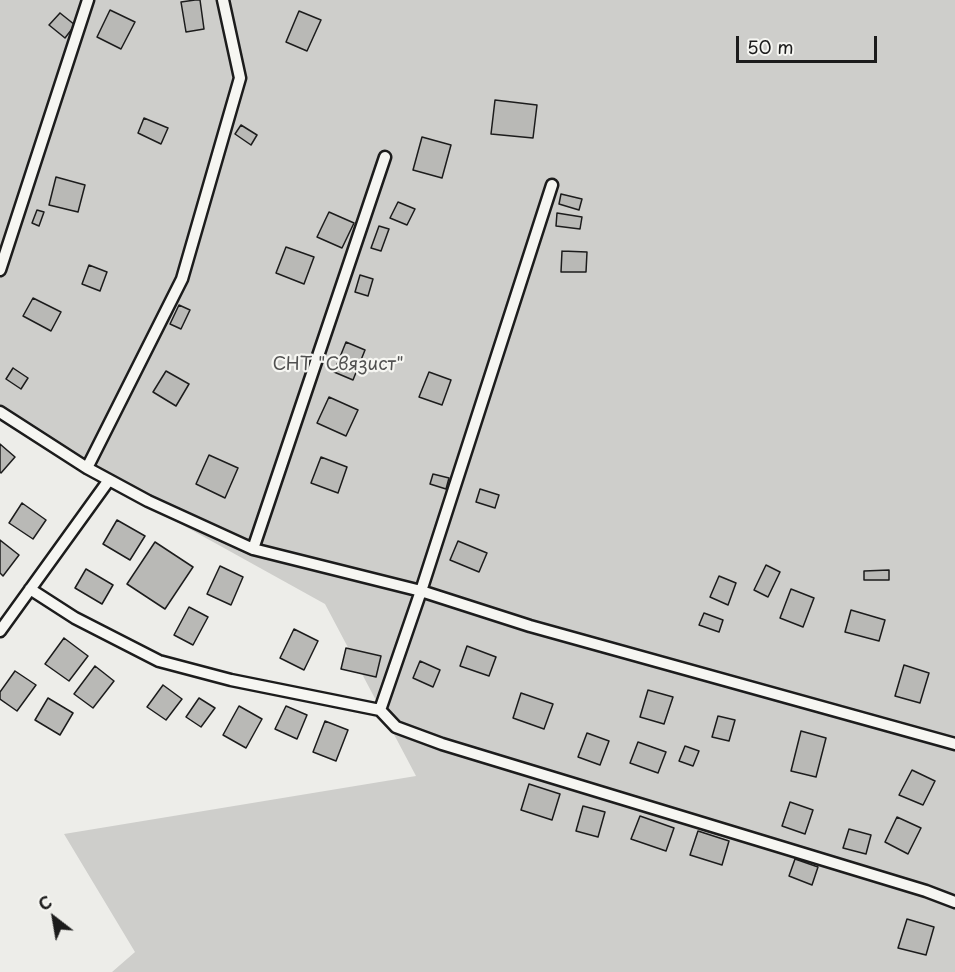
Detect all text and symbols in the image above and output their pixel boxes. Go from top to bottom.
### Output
scale bar [739,24,880,62]
text: 50 m [747,33,794,60]
park label: СНТ "Связист" [272,354,404,376]
north arrow [24,888,84,948]
text: С [33,889,56,916]

